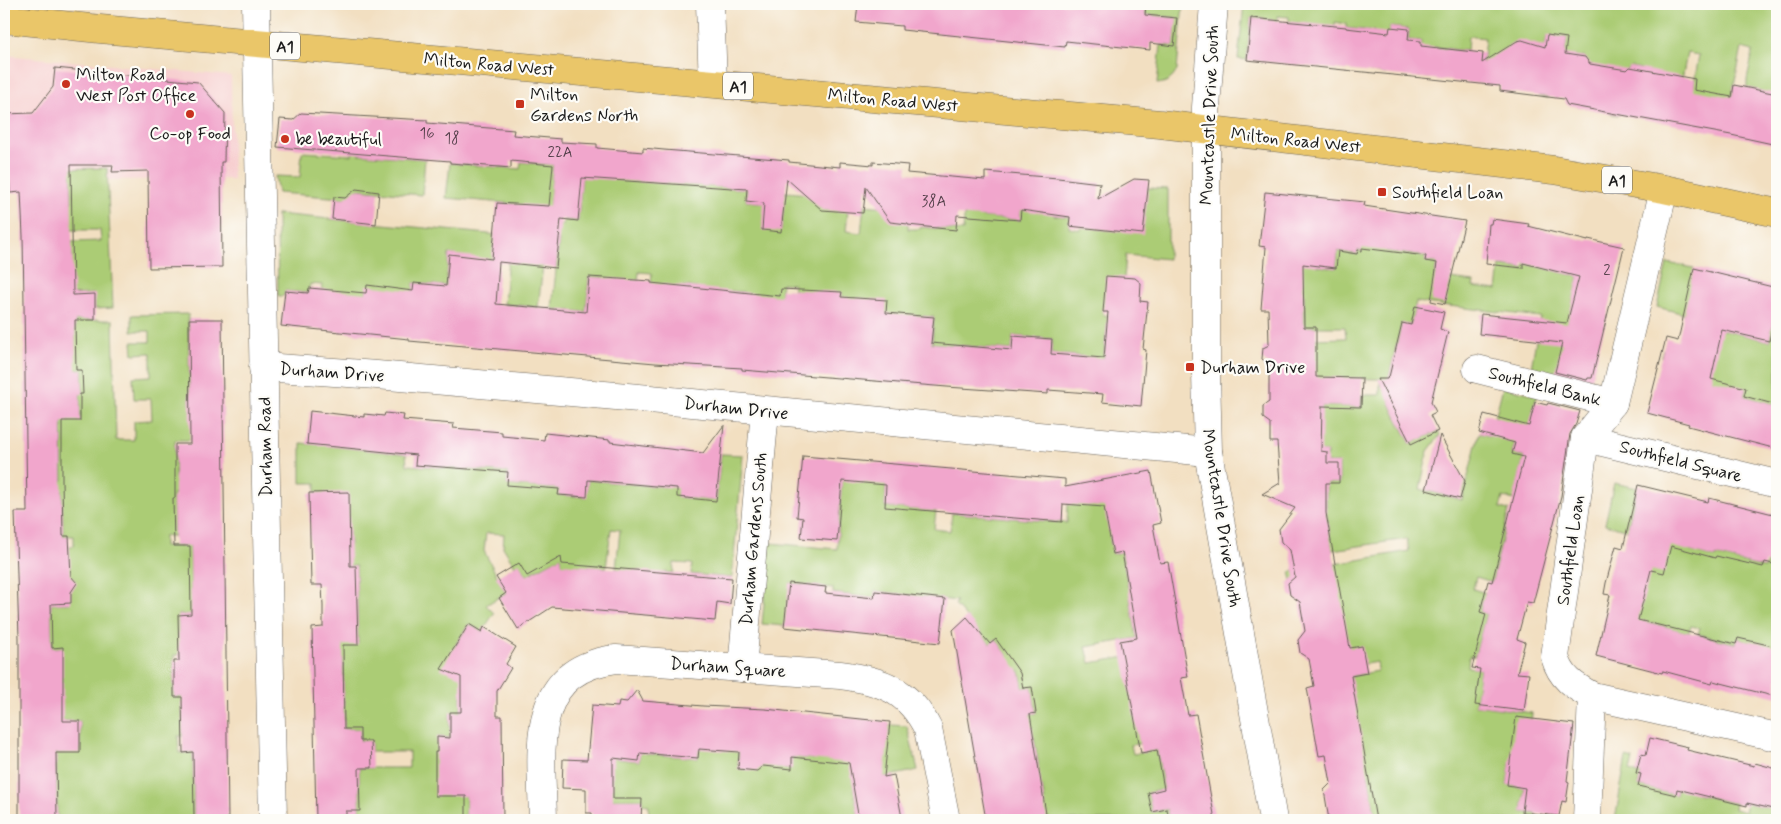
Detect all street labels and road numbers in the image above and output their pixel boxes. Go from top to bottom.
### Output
street label: Mountcastle Drive South [1195,25,1225,205]
road number: A1 [270,32,300,59]
street label: Milton Road West [423,47,556,83]
road number: A1 [723,72,753,100]
street label: Milton Road West [827,83,960,119]
street label: Milton Road West [1230,122,1363,160]
road number: A1 [1602,166,1632,194]
street label: Durham Drive [279,357,385,389]
street label: Southfield Bank [1486,361,1604,413]
street label: Durham Drive [682,392,789,426]
street label: Durham Road [253,397,279,497]
street label: Mountcastle Drive South [1195,427,1247,609]
street label: Southfield Square [1617,435,1745,489]
street label: Durham Gardens South [734,452,774,627]
street label: Southfield Loan [1551,493,1591,607]
street label: Durham Square [669,652,787,684]

